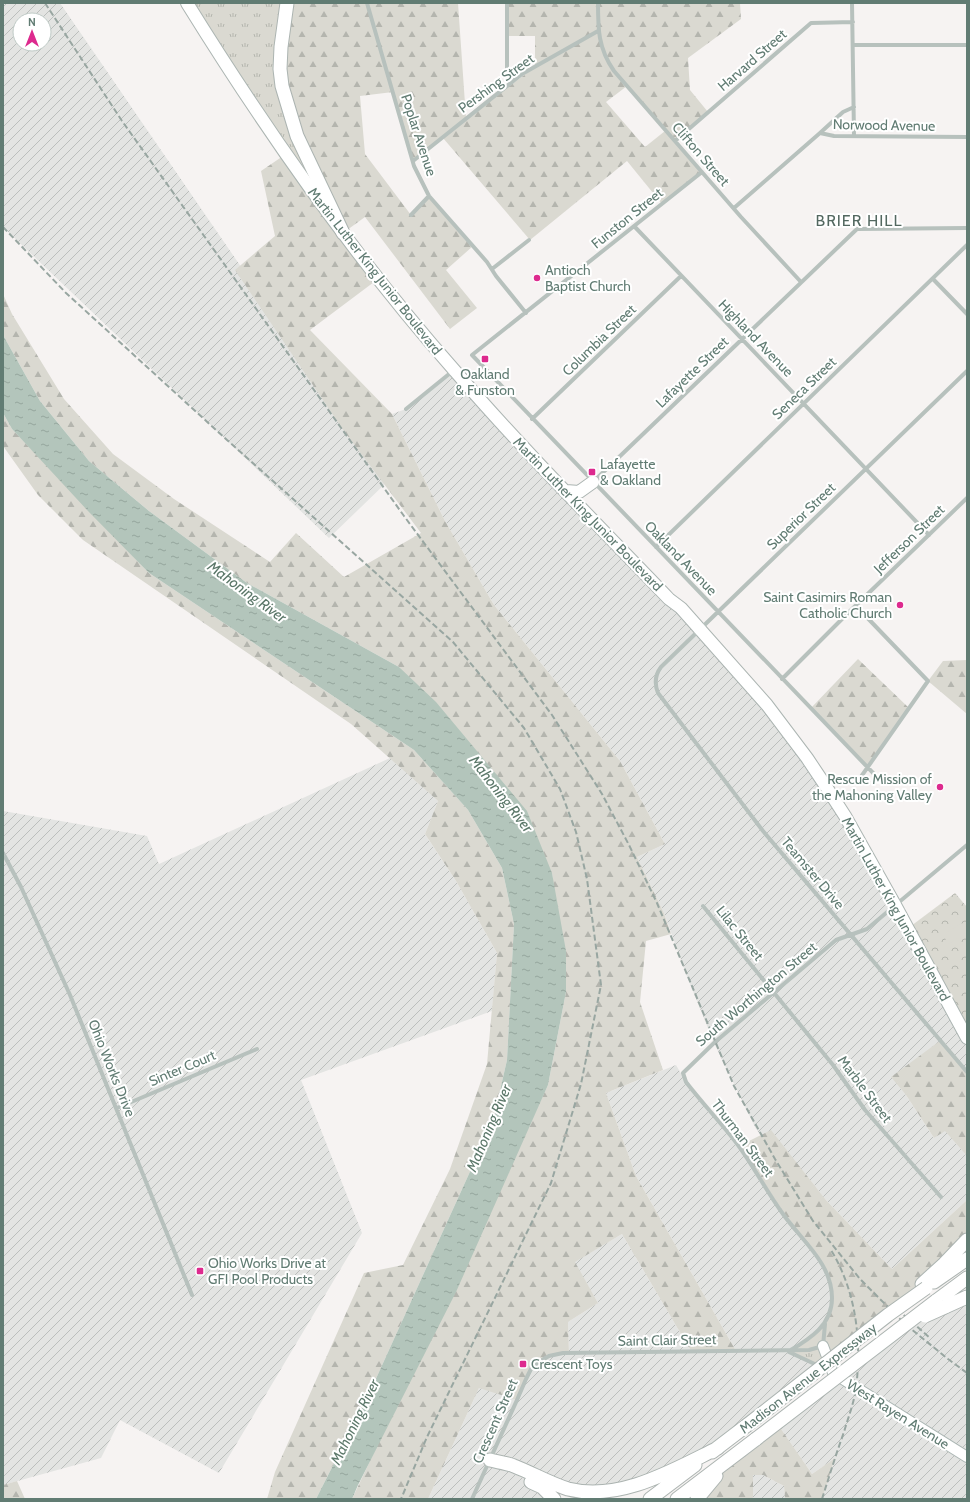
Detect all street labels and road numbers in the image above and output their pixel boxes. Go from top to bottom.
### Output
street label: Harvard Street [714,25,790,95]
street label: Pershing Street [454,49,538,117]
street label: Poplar Avenue [397,92,441,178]
street label: Norwood Avenue [833,115,935,135]
street label: Clifton Street [668,118,734,190]
street label: Funston Street [588,183,667,252]
street label: Martin Luther King Junior Boulevard [304,184,446,358]
street label: Highland Avenue [715,296,797,380]
street label: Columbia Street [558,300,640,380]
street label: Lafayette Street [652,333,732,411]
street label: Seneca Street [768,353,840,423]
street label: Martin Luther King Junior Boulevard [509,433,667,595]
street label: Superior Street [763,478,839,553]
street label: Jefferson Street [869,500,948,578]
street label: Oakland Avenue [641,517,721,599]
street label: Martin Luther King Junior Boulevard [838,814,954,1004]
street label: Teamster Drive [777,833,849,913]
street label: Lilac Street [712,902,768,964]
street label: South Worthington Street [692,938,821,1050]
street label: Ohio Works Drive [84,1017,140,1119]
street label: Sinter Court [146,1046,218,1090]
street label: Marble Street [834,1052,896,1126]
street label: Thurman Street [708,1096,778,1181]
street label: Madison Avenue Expressway [736,1319,880,1437]
street label: Saint Clair Street [618,1330,717,1350]
street label: West Rayen Avenue [843,1375,953,1453]
street label: Crescent Street [468,1376,522,1466]

